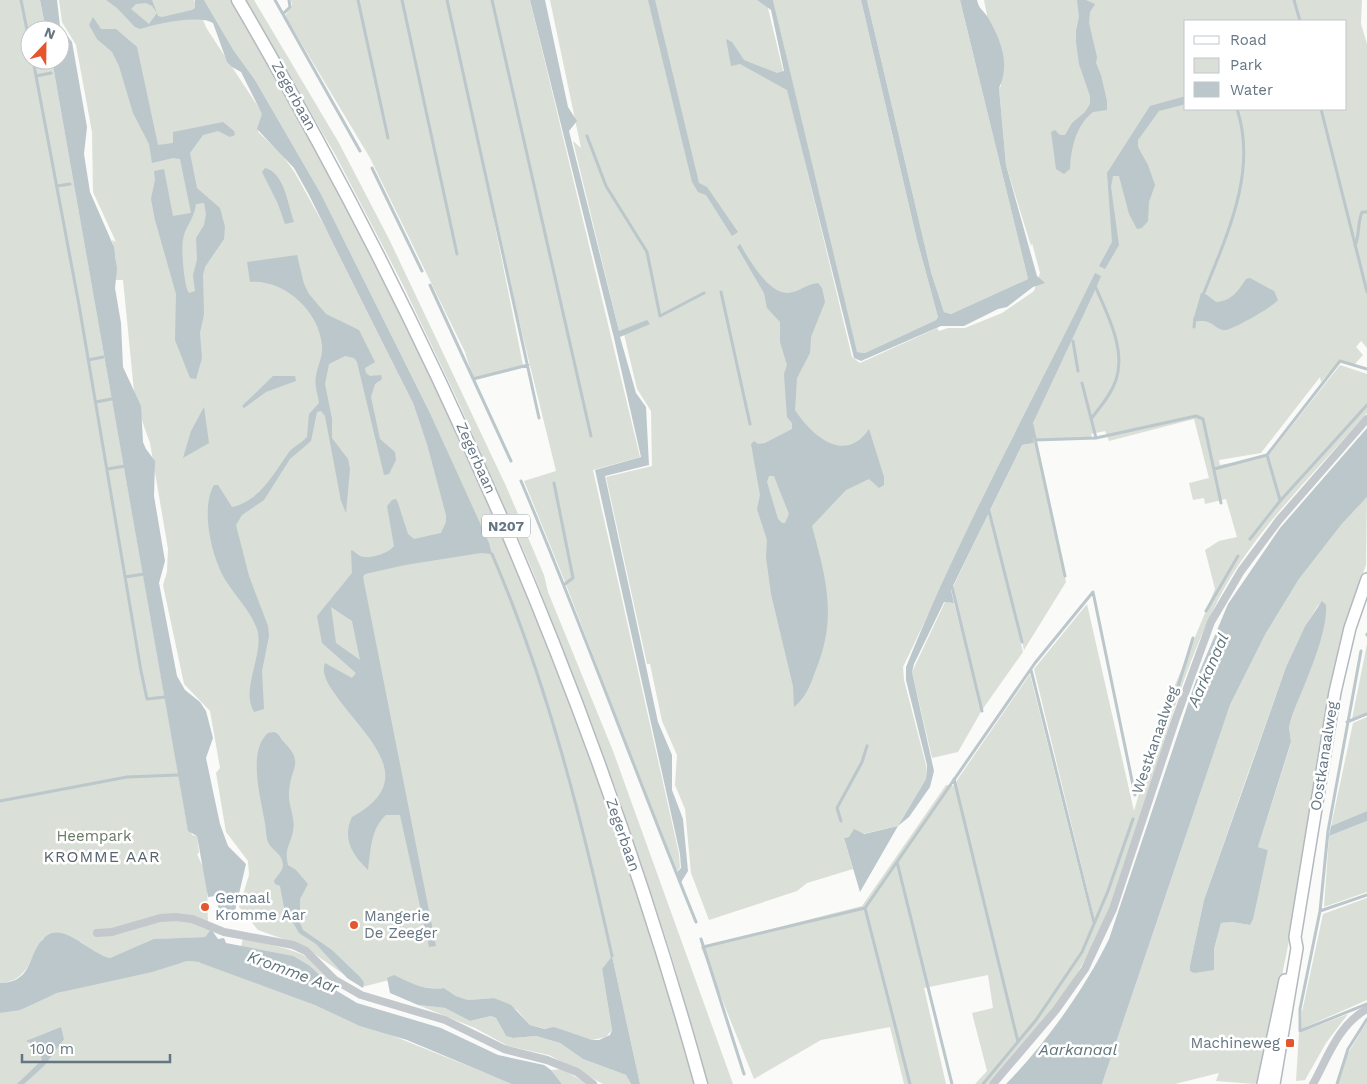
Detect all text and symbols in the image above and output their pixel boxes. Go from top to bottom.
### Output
north arrow [20,20,70,70]
legend [1184,20,1347,110]
text: N [42,24,58,42]
text: Road [1230,31,1267,49]
text: Park [1230,56,1263,74]
street label: Zegerbaan [268,58,320,134]
text: Water [1230,81,1273,99]
street label: Zegerbaan [452,420,500,496]
road number: N207 [482,514,530,538]
water label: Aarkanaal [1183,630,1233,711]
street label: Westkanaalweg [1128,684,1182,796]
street label: Oostkanaalweg [1306,700,1342,812]
street label: Zegerbaan [602,796,644,874]
park label: Heempark [56,827,132,845]
district label: KROMME AAR [43,847,161,866]
place label: Gemaal Kromme Aar [215,889,306,924]
marker: Gemaal Kromme Aar [199,901,211,913]
place label: Mangerie De Zeeger [364,907,438,942]
marker: Mangerie De Zeeger [348,919,360,931]
water label: Kromme Aar [245,947,342,998]
scale bar [22,1032,170,1064]
place label: Machineweg [1190,1034,1280,1052]
marker: Machineweg [1284,1037,1296,1049]
text: 100 m [30,1040,74,1058]
water label: Aarkanaal [1038,1040,1117,1059]

